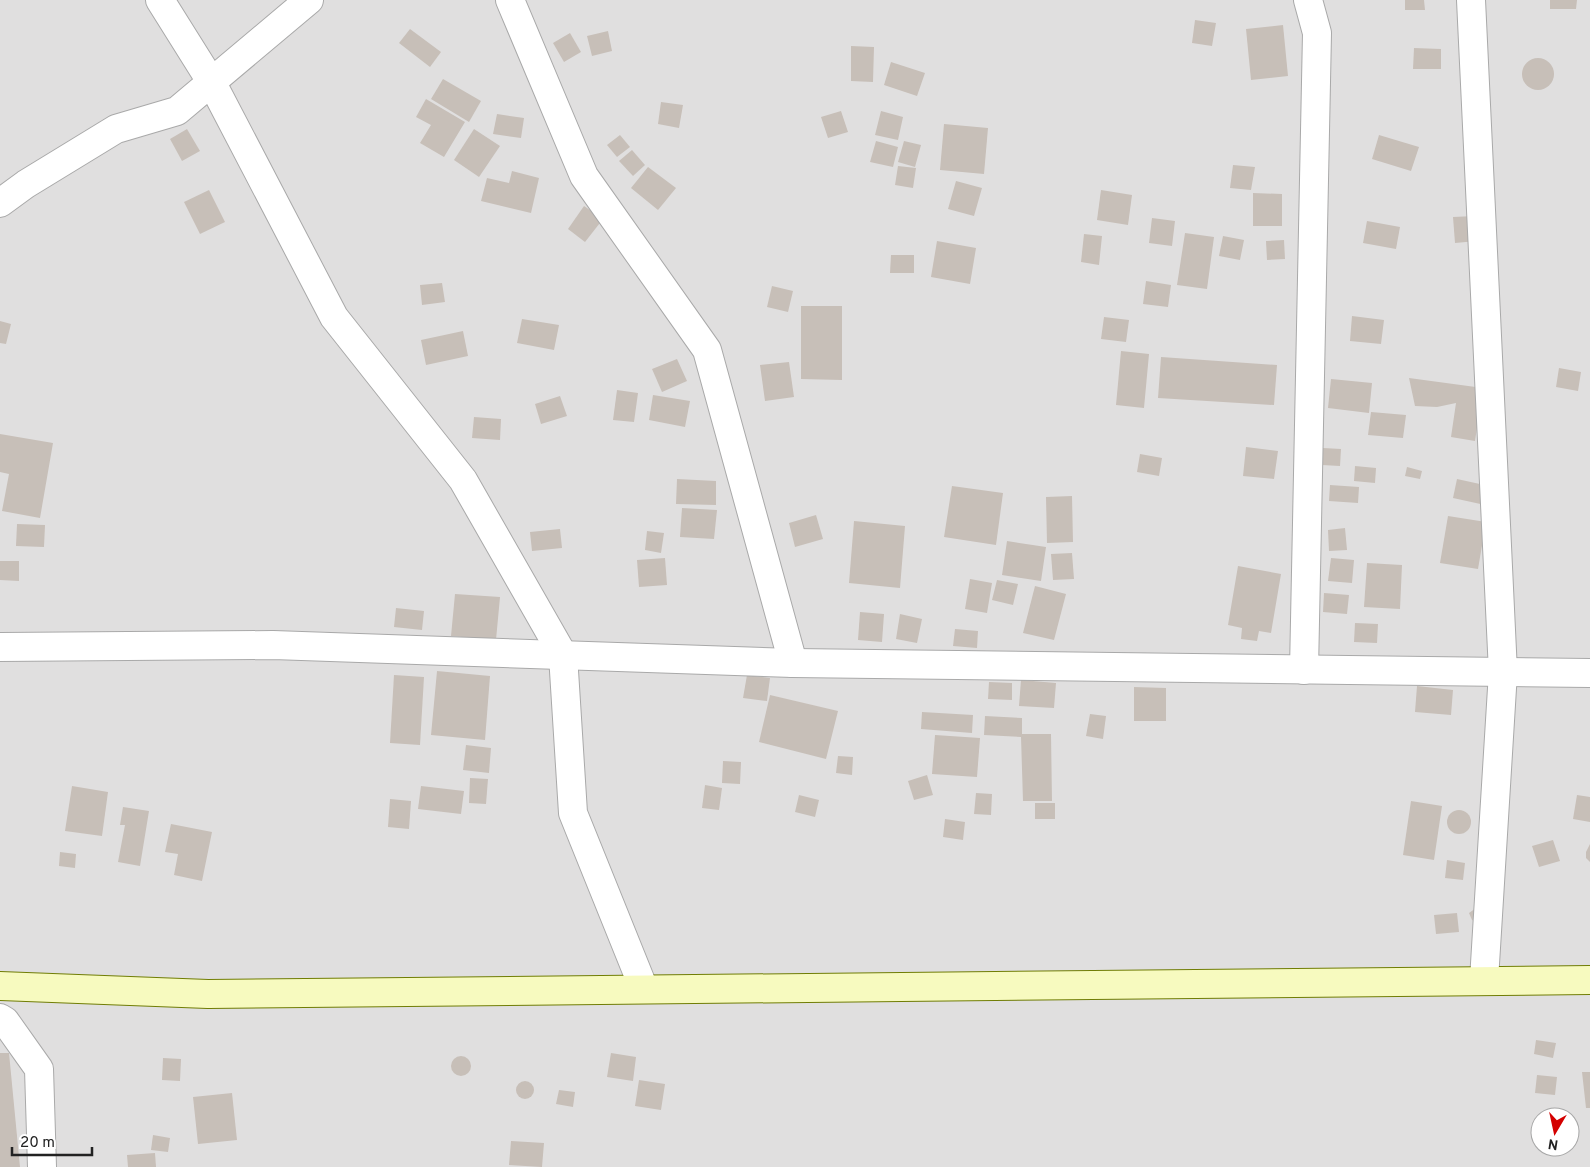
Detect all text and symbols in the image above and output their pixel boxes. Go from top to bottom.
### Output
north arrow [1530,1107,1580,1157]
scale bar [12,1124,92,1156]
text: 20 m [20,1134,55,1153]
text: N [1547,1134,1560,1153]

